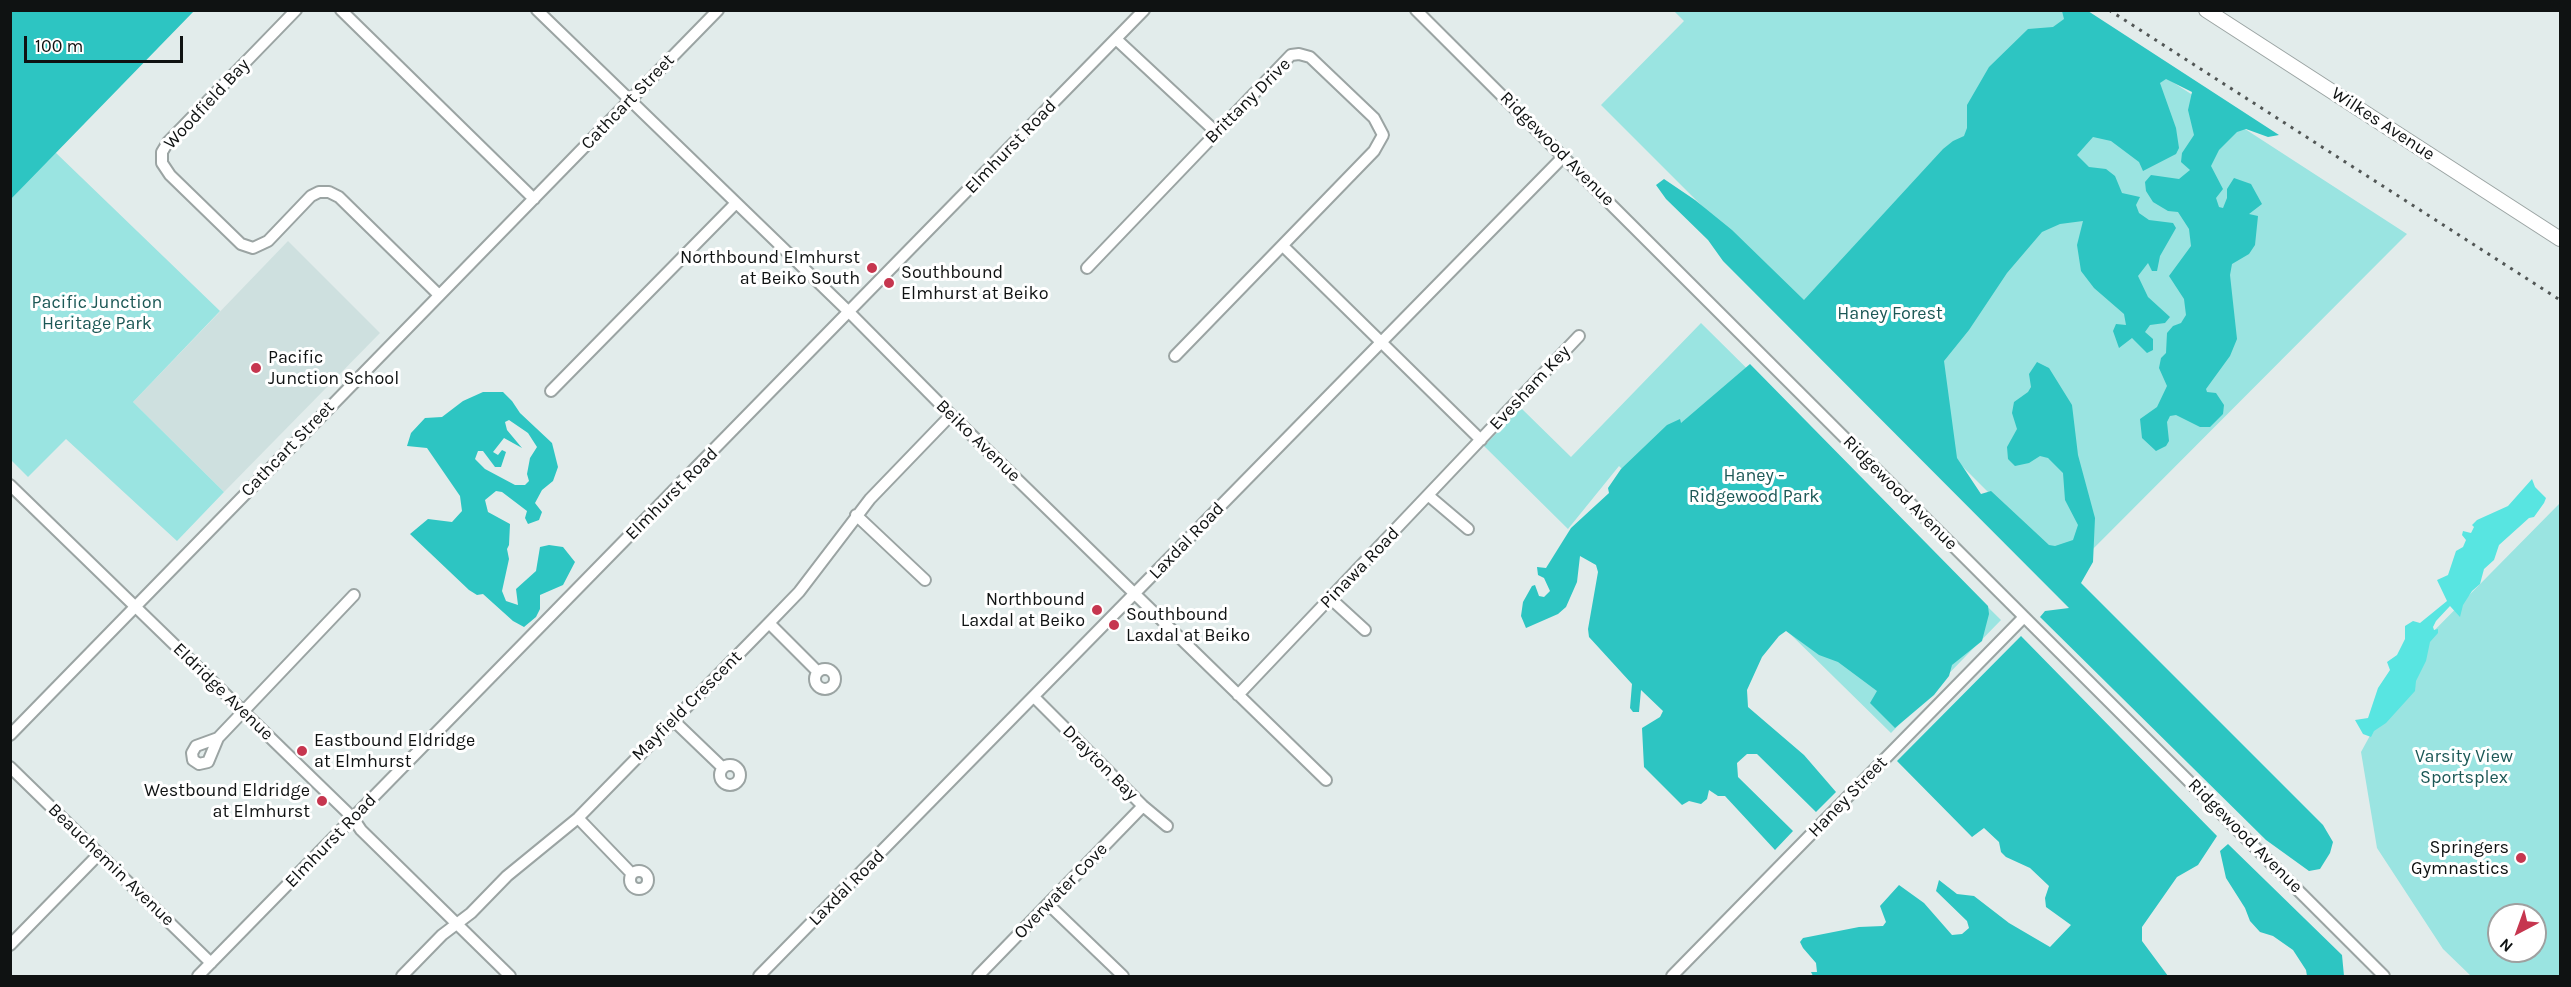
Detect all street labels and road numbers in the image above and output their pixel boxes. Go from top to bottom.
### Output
street label: Cathcart Street [577,50,679,154]
street label: Woodfield Bay [160,54,254,154]
street label: Brittany Drive [1201,54,1295,148]
street label: Wilkes Avenue [2327,83,2439,165]
street label: Ridgewood Avenue [1495,87,1619,211]
street label: Elmhurst Road [961,96,1061,198]
street label: Evesham Key [1485,341,1575,435]
street label: Beiko Avenue [931,395,1025,487]
street label: Cathcart Street [237,397,339,501]
street label: Ridgewood Avenue [1838,431,1962,555]
street label: Elmhurst Road [621,443,723,545]
street label: Laxdal Road [1145,498,1229,584]
street label: Pinawa Road [1316,523,1404,613]
street label: Eldridge Avenue [168,639,278,745]
street label: Mayfield Crescent [627,646,747,766]
street label: Drayton Bay [1058,721,1142,805]
street label: Haney Street [1804,752,1892,842]
street label: Ridgewood Avenue [2183,774,2307,898]
street label: Elmhurst Road [281,790,381,892]
street label: Beauchemin Avenue [43,799,179,931]
street label: Overwater Cove [1010,838,1112,944]
street label: Laxdal Road [804,845,890,931]

